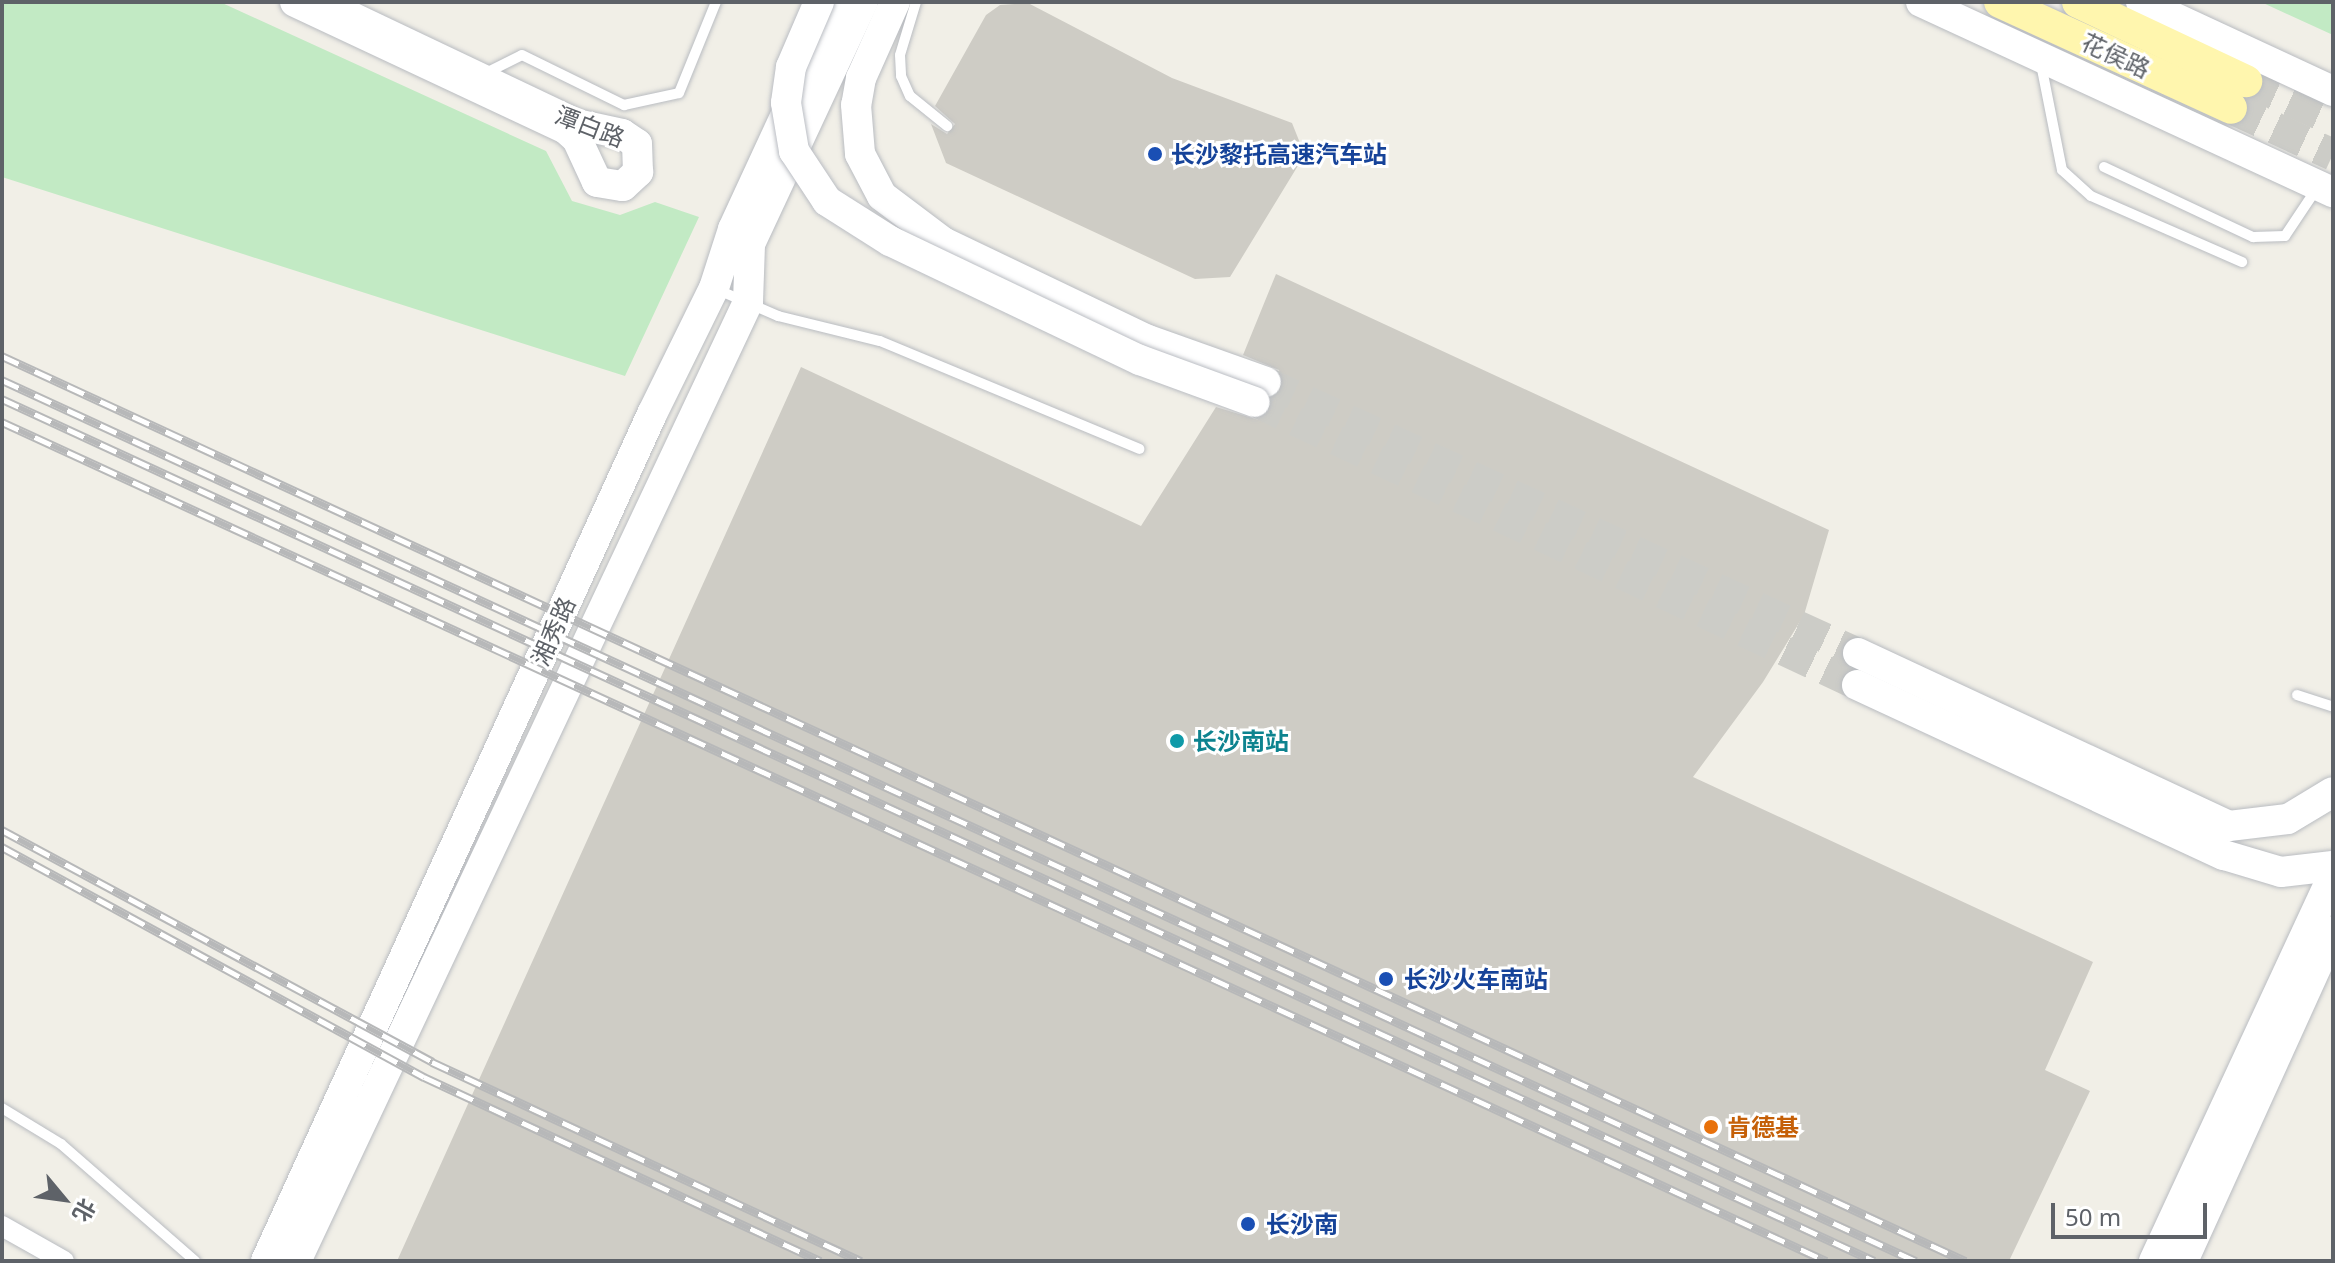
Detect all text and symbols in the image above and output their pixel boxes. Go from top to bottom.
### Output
street label: 花侯路 [2077,27,2155,83]
street label: 潭白路 [551,100,629,152]
place label: 长沙黎托高速汽车站 [1171,140,1387,168]
marker: 长沙黎托高速汽车站 [1146,145,1164,163]
street label: 湘秀路 [525,592,581,670]
place label: 长沙南站 [1193,727,1289,755]
marker: 长沙南站 [1168,732,1186,750]
place label: 长沙火车南站 [1404,965,1548,993]
marker: 长沙火车南站 [1375,968,1397,990]
place label: 肯德基 [1727,1113,1799,1141]
marker: 肯德基 [1702,1118,1720,1136]
north arrow [24,1159,104,1239]
scale bar [2055,1187,2211,1237]
text: 北 [67,1194,103,1228]
text: 50 m [2065,1200,2121,1233]
place label: 长沙南 [1266,1210,1338,1238]
marker: 长沙南 [1237,1213,1259,1235]

